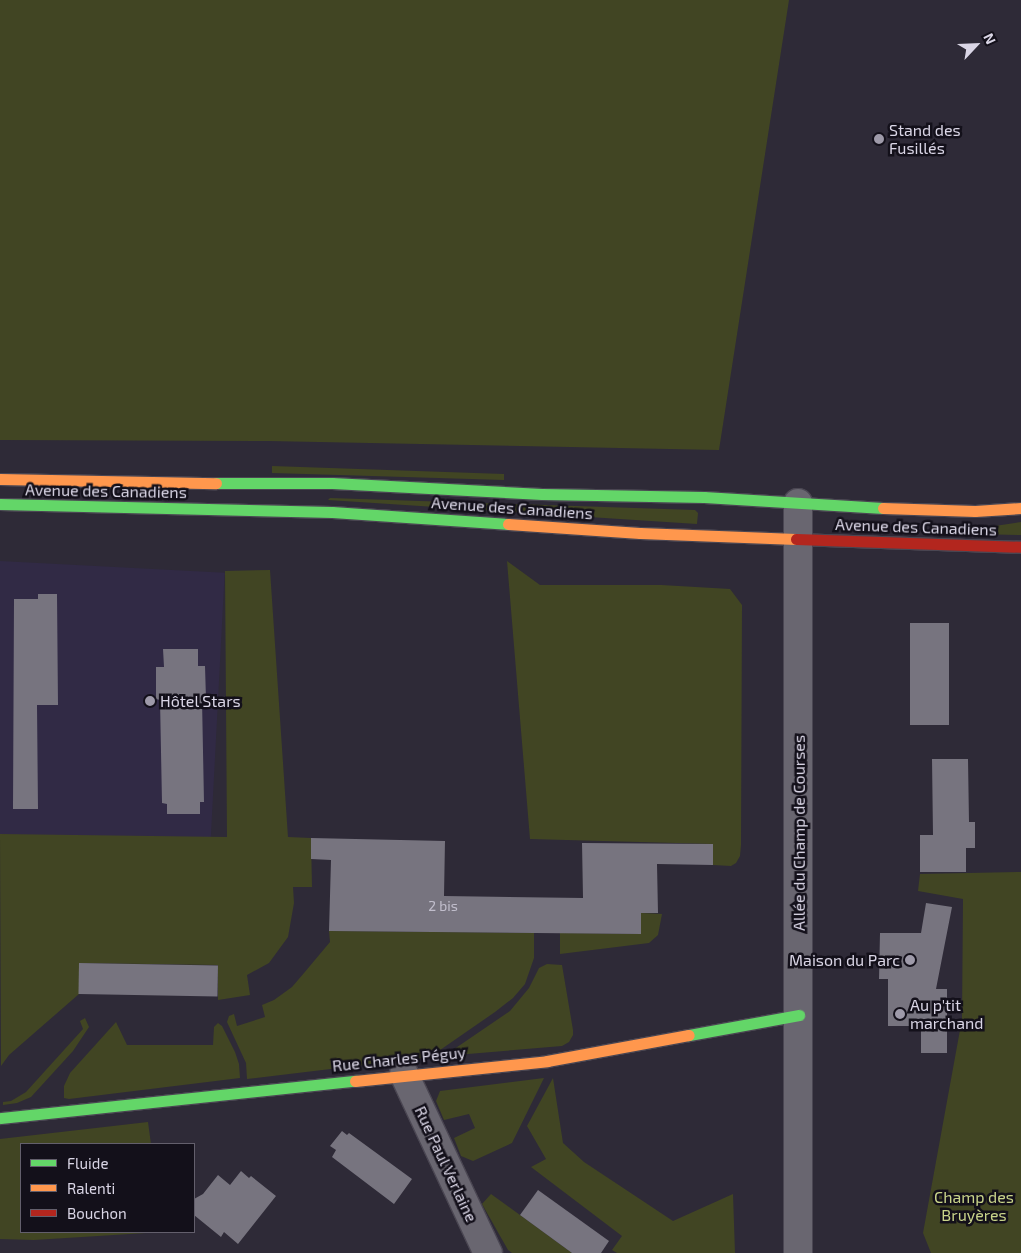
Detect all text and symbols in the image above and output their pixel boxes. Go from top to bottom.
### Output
north arrow [951,20,1001,70]
text: N [980,30,1000,47]
place label: Stand des Fusillés [889,120,961,158]
marker: Stand des Fusillés [873,133,885,145]
street label: Avenue des Canadiens [25,480,187,502]
street label: Avenue des Canadiens [431,493,593,523]
street label: Avenue des Canadiens [835,515,997,539]
place label: Hôtel Stars [160,691,241,711]
marker: Hôtel Stars [144,695,156,707]
street label: Allée du Champ de Courses [789,735,809,931]
house number: 2 bis [428,898,458,914]
place label: Maison du Parc [789,950,900,970]
marker: Maison du Parc [904,954,916,966]
place label: Au p'tit marchand [910,995,983,1033]
marker: Au p'tit marchand [894,1008,906,1020]
street label: Rue Charles Péguy [331,1042,467,1076]
street label: Rue Paul Verlaine [411,1103,481,1225]
legend [20,1143,195,1233]
text: Fluide [67,1154,108,1172]
text: Ralenti [67,1179,115,1197]
park label: Champ des Bruyères [934,1187,1014,1225]
text: Bouchon [67,1204,127,1222]

